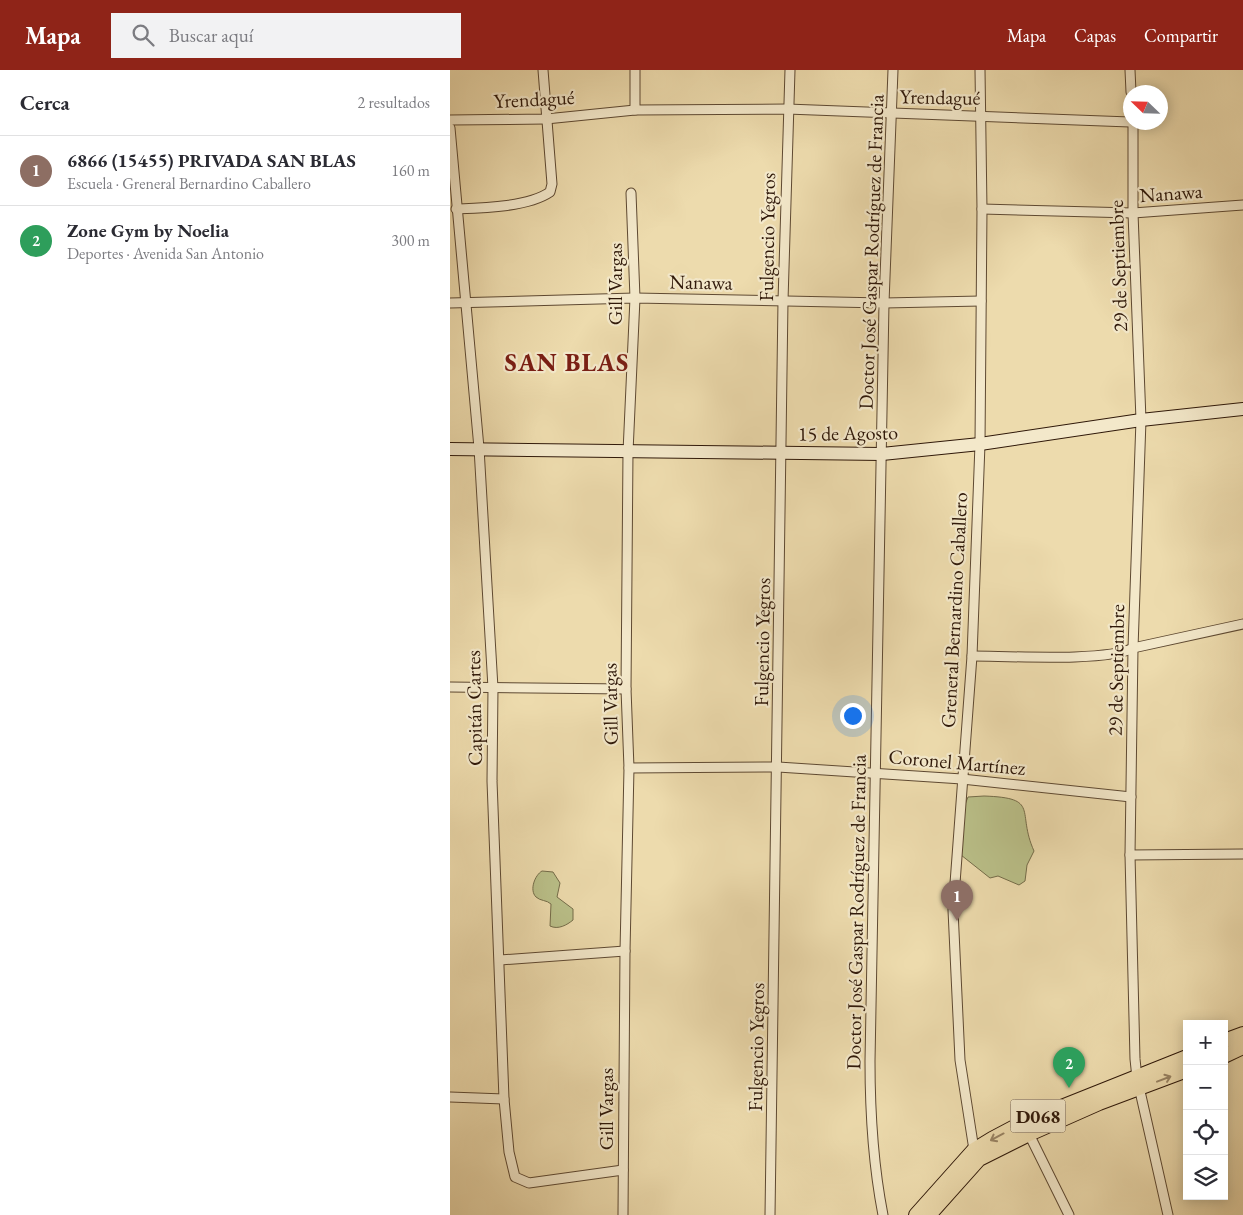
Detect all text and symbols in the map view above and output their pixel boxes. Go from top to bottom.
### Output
search box [111,13,461,58]
text: Mapa [25,20,81,51]
icon: search [129,21,157,49]
text: Buscar aquí [169,23,253,48]
text: Mapa [1007,24,1046,47]
text: Capas [1074,24,1116,47]
text: Compartir [1144,24,1218,47]
street label: Yrendagué [899,83,981,111]
street label: Yrendagué [493,84,575,114]
north arrow [1123,85,1168,130]
text: Cerca [20,89,70,116]
text: 2 resultados [358,92,430,113]
street label: Doctor José Gaspar Rodríguez de Francia [853,94,889,410]
text: 6866 (15455) PRIVADA SAN BLAS [67,148,356,173]
text: 1 [32,160,40,181]
text: 160 m [391,160,430,181]
street label: Fulgencio Yegros [753,172,781,302]
text: Escuela · Greneral Bernardino Caballero [67,173,311,194]
street label: Nanawa [1138,178,1204,208]
street label: 29 de Septiembre [1103,199,1133,332]
text: Zone Gym by Noelia [67,218,229,243]
text: 2 [32,230,40,251]
text: 300 m [391,230,430,251]
text: Deportes · Avenida San Antonio [67,243,264,264]
street label: Gill Vargas [602,243,628,325]
street label: Nanawa [669,268,733,296]
district label: SAN BLAS [505,346,629,378]
street label: 15 de Agosto [798,419,898,447]
street label: Greneral Bernardino Caballero [935,491,973,728]
street label: Fulgencio Yegros [748,577,776,707]
street label: 29 de Septiembre [1102,604,1130,736]
street label: Capitán Cartes [460,650,488,766]
street label: Gill Vargas [596,663,624,745]
your location [840,703,866,729]
street label: Coronel Martínez [888,743,1027,781]
street label: Doctor José Gaspar Rodríguez de Francia [840,754,872,1070]
pin: 1 [941,880,973,921]
street label: Fulgencio Yegros [742,982,770,1112]
map controls [1183,1020,1228,1200]
button: + [1183,1020,1228,1065]
pin: 2 [1053,1047,1085,1088]
button: − [1183,1065,1228,1110]
street label: Gill Vargas [593,1068,619,1150]
one-way arrow [1156,1074,1171,1083]
road number: D068 [1010,1100,1066,1132]
button: locate [1183,1110,1228,1155]
one-way arrow [989,1132,1004,1142]
button: layers [1183,1155,1228,1200]

